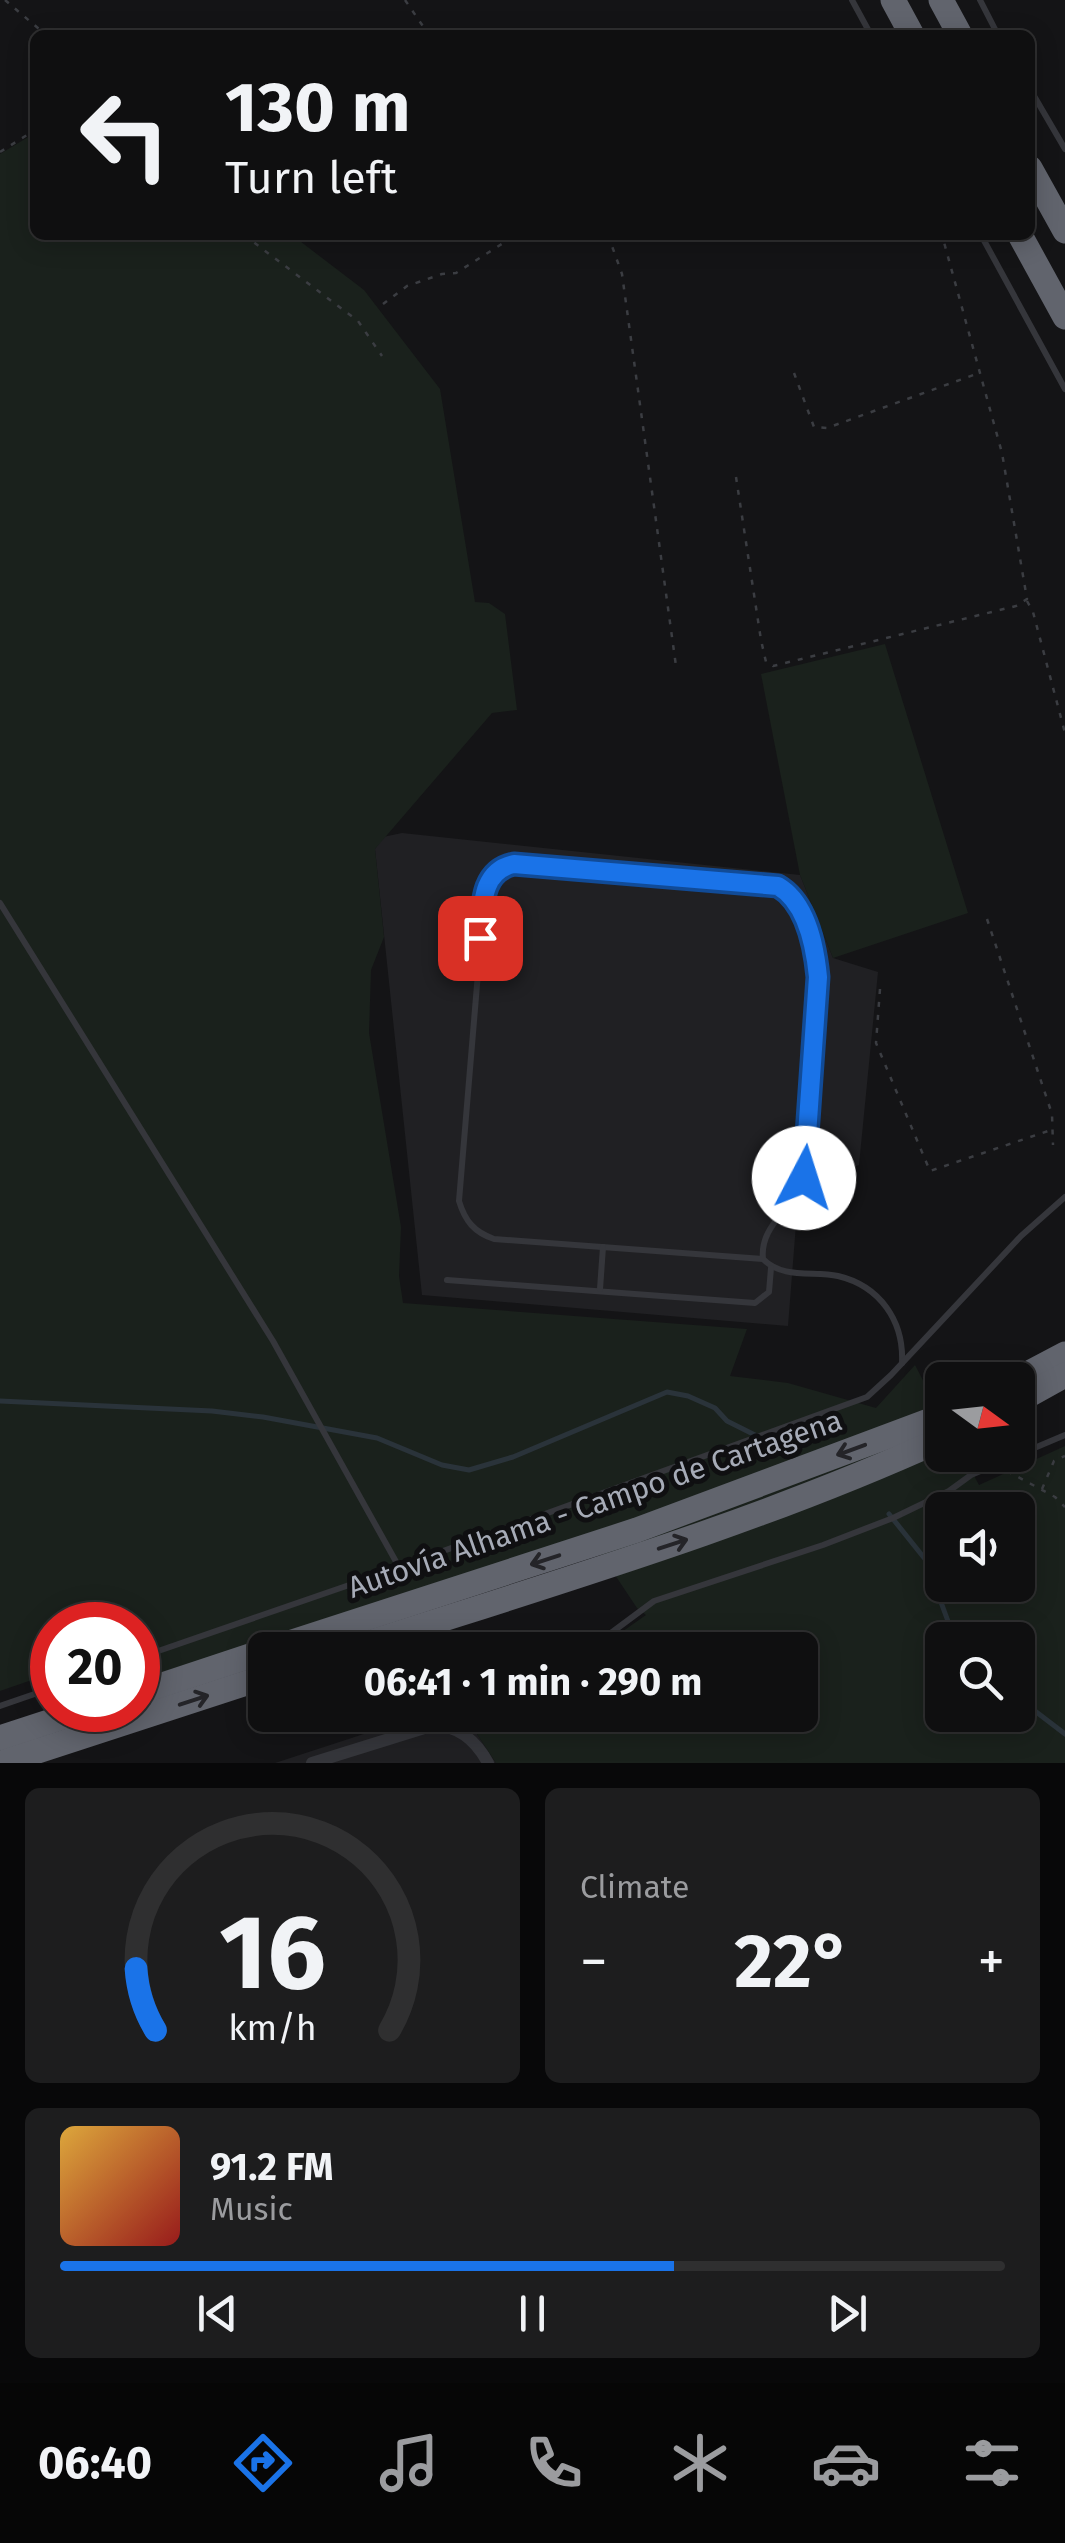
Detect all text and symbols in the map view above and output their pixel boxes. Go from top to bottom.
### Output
text: 130 m [225,66,411,150]
icon: left [60,70,190,200]
text: Turn left [225,151,397,205]
pin [438,896,523,981]
icon: arrive [453,911,508,966]
position arrow [752,1126,856,1230]
north arrow [925,1362,1035,1472]
map controls [925,1362,1035,1732]
street label: Autovía Alhama - Campo de Cartagena [343,1402,847,1606]
one-way arrow [836,1442,867,1460]
button: sound [925,1492,1035,1602]
one-way arrow [656,1533,688,1551]
one-way arrow [530,1552,561,1570]
speed limit sign: 20 [30,1602,160,1732]
button: search [925,1622,1035,1732]
text: 06:41 · 1 min · 290 m [364,1659,702,1705]
one-way arrow [177,1690,209,1708]
text: Climate [580,1868,689,1906]
text: 16 [219,1891,326,2016]
text: 22° [734,1917,851,2007]
text: − [580,1929,608,1995]
text: + [978,1929,1005,1995]
text: km/h [228,2007,317,2049]
text: 91.2 FM [210,2144,333,2190]
text: Music [210,2190,293,2228]
icon: previous [190,2286,245,2341]
icon: pause [505,2286,560,2341]
icon: next [820,2286,875,2341]
icon: directions [228,2428,298,2498]
icon: music [374,2428,444,2498]
icon: phone [519,2428,589,2498]
icon: climate [665,2428,735,2498]
icon: car [811,2428,881,2498]
icon: filters [957,2428,1027,2498]
text: 06:40 [38,2436,152,2490]

